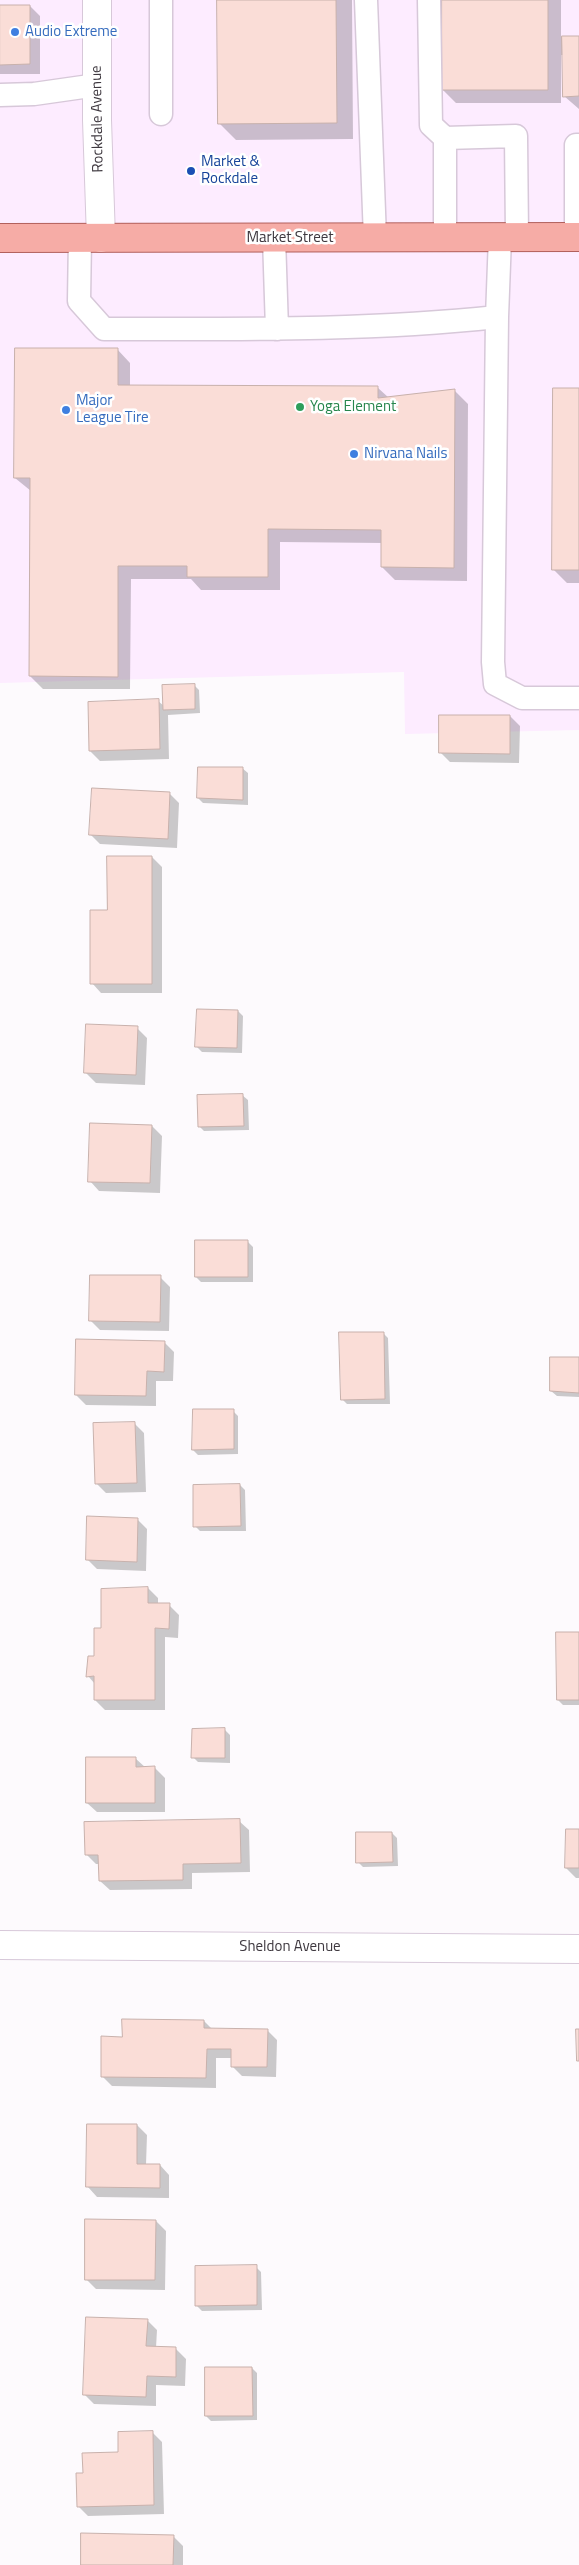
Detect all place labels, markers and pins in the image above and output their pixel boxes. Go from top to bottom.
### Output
place label: Audio Extreme [25,23,117,41]
marker: Audio Extreme [9,26,21,38]
place label: Market & Rockdale [201,153,260,188]
marker: Market & Rockdale [185,165,197,177]
place label: Major League Tire [76,392,149,427]
place label: Yoga Element [310,398,396,416]
marker: Yoga Element [294,401,306,413]
marker: Major League Tire [60,404,72,416]
place label: Nirvana Nails [364,445,447,463]
marker: Nirvana Nails [348,448,360,460]

